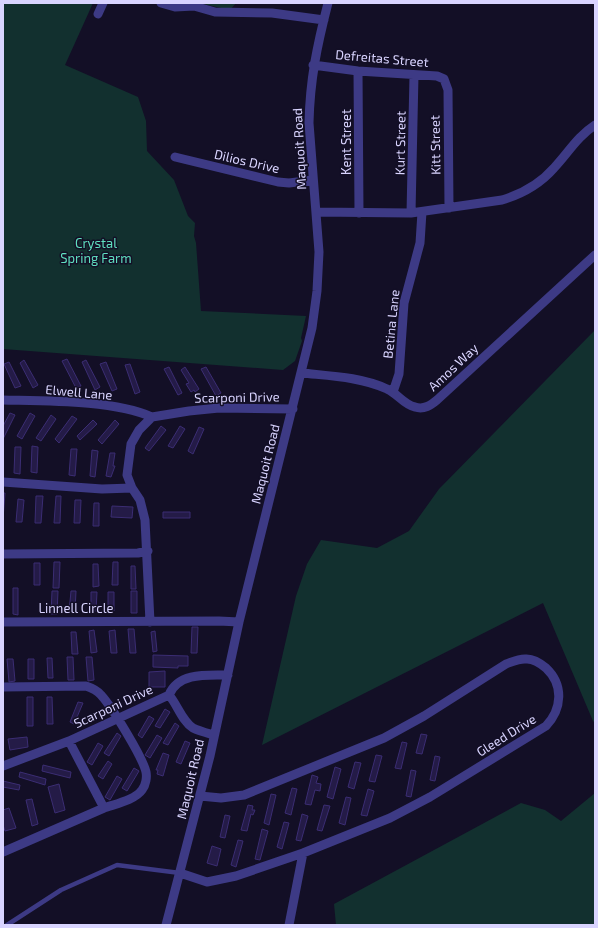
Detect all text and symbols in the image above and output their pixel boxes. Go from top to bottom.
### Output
street label: Defreitas Street [335,46,429,70]
street label: Maquoit Road [289,108,309,190]
street label: Kent Street [338,109,354,175]
street label: Kurt Street [391,111,409,175]
street label: Kitt Street [426,115,444,175]
street label: Dilios Drive [213,146,281,176]
park label: Crystal Spring Farm [60,235,132,266]
street label: Betina Lane [379,289,403,359]
street label: Amos Way [425,340,481,394]
street label: Elwell Lane [45,381,113,403]
street label: Scarponi Drive [194,388,280,406]
street label: Maquoit Road [247,422,283,506]
street label: Linnell Circle [38,600,114,616]
street label: Scarponi Drive [71,681,155,731]
street label: Gleed Drive [473,710,539,760]
street label: Maquoit Road [173,737,207,821]

